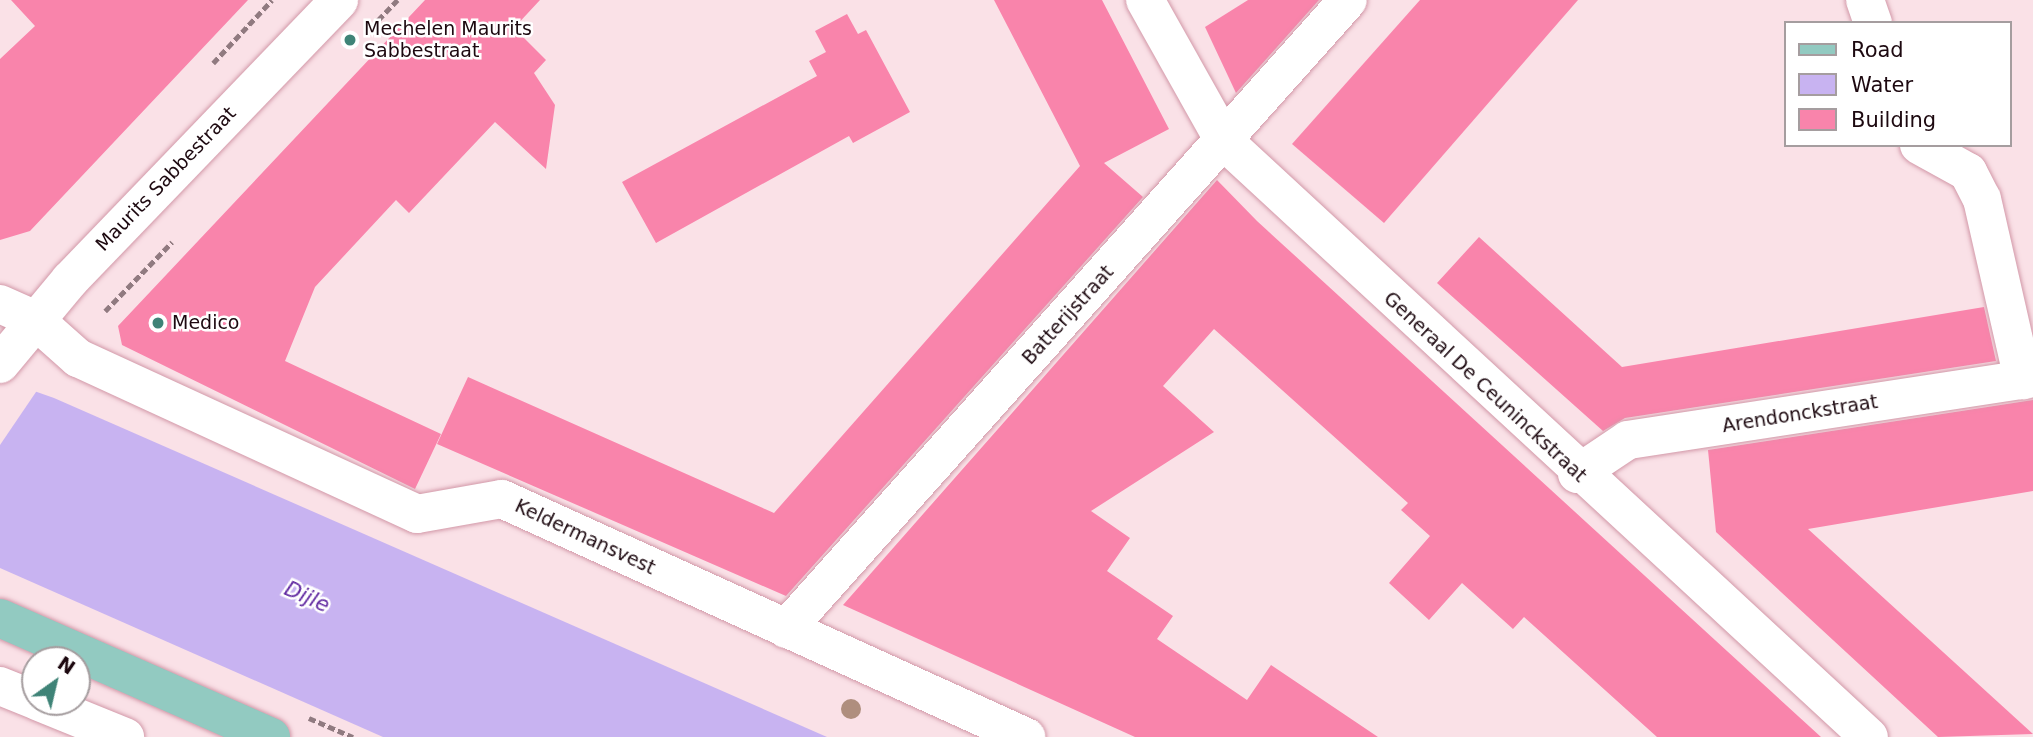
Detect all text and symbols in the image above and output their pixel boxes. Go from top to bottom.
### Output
place label: Mechelen Maurits Sabbestraat [364,18,532,62]
legend [1784,21,2012,147]
marker: Mechelen Maurits Sabbestraat [342,32,358,48]
text: Road [1851,38,1904,62]
text: Water [1851,73,1913,97]
street label: Maurits Sabbestraat [91,102,241,256]
text: Building [1851,108,1936,132]
street label: Batterijstraat [1018,261,1118,369]
street label: Generaal De Ceuninckstraat [1379,287,1591,487]
place label: Medico [172,312,239,334]
marker: Medico [150,315,166,331]
street label: Arendonckstraat [1721,390,1879,438]
street label: Keldermansvest [511,495,659,579]
water label: Dijle [281,576,333,618]
north arrow [21,646,91,716]
text: N [54,652,79,679]

